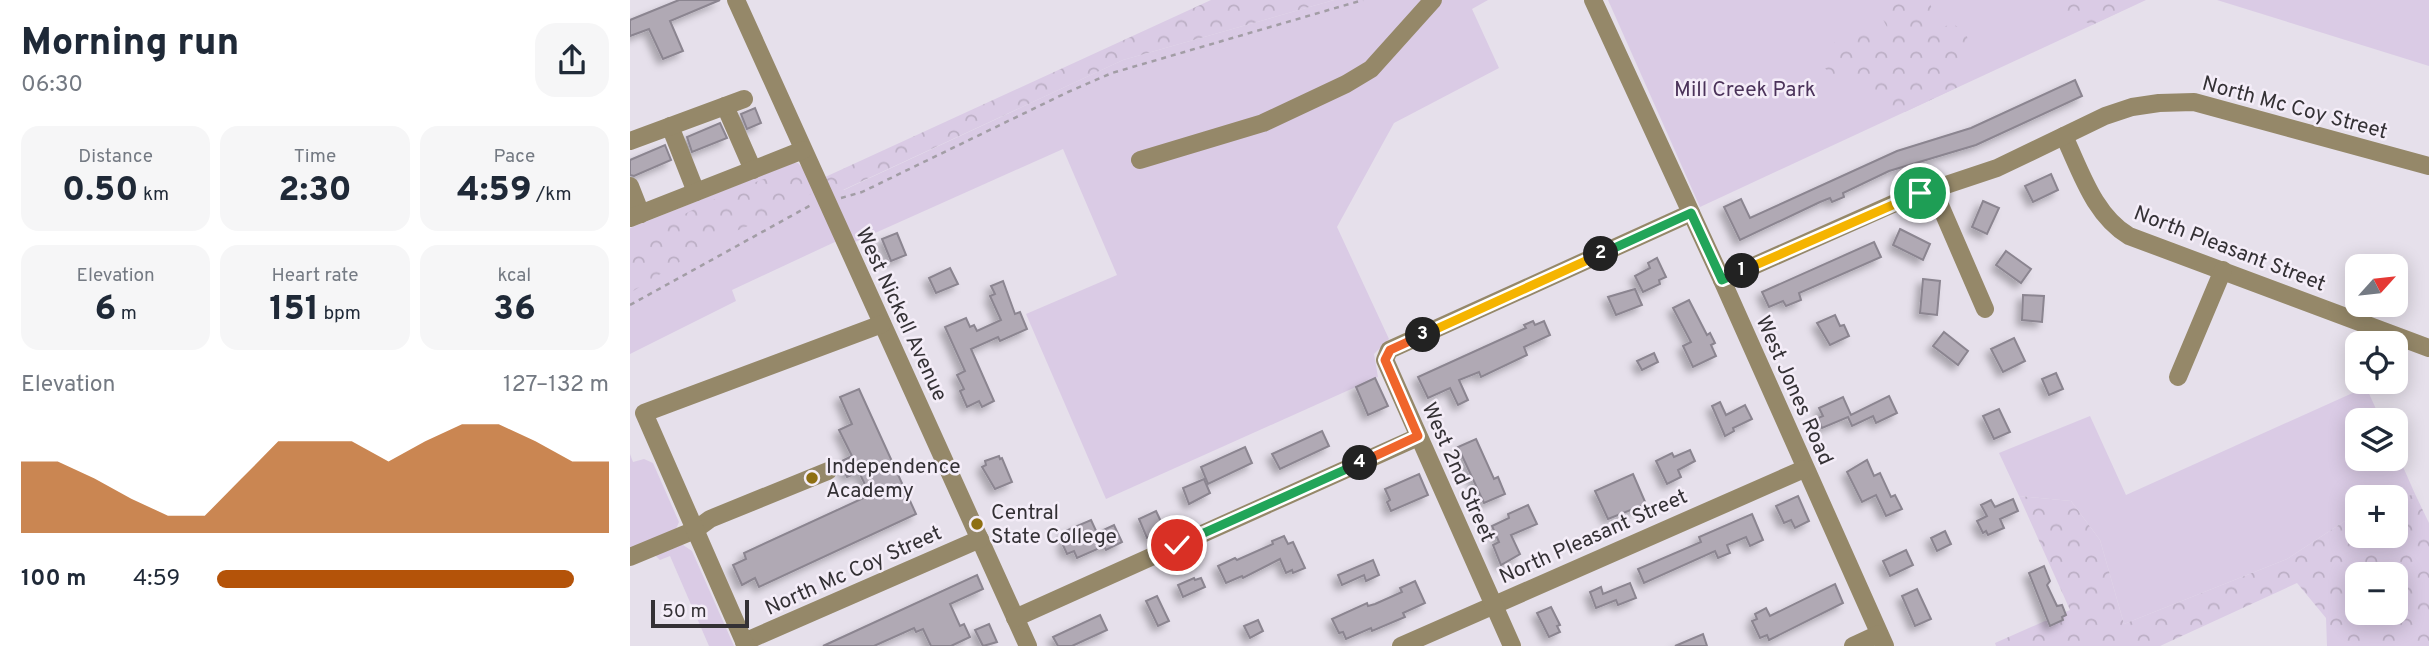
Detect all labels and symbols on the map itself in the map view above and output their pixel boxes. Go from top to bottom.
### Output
street label: North Mc Coy Street [2199,71,2390,146]
park label: Mill Creek Park [1674,77,1816,104]
pin [1890,163,1950,223]
street label: North Pleasant Street [2130,200,2329,298]
street label: West Nickell Avenue [849,223,953,406]
pin: 2 [1584,236,1618,272]
pin: 1 [1724,254,1760,288]
north arrow [2345,254,2408,317]
street label: West Jones Road [1749,312,1839,469]
pin: 3 [1406,318,1440,352]
street label: West 2nd Street [1415,398,1501,547]
pin: 4 [1342,446,1378,480]
place label: Independence Academy [826,454,961,505]
marker: Independence Academy [804,470,820,486]
street label: North Pleasant Street [1495,484,1692,591]
place label: Central State College [991,500,1117,551]
pin [1147,515,1207,575]
marker: Central State College [969,516,985,532]
street label: North Mc Coy Street [761,520,946,623]
scale bar [651,597,749,629]

